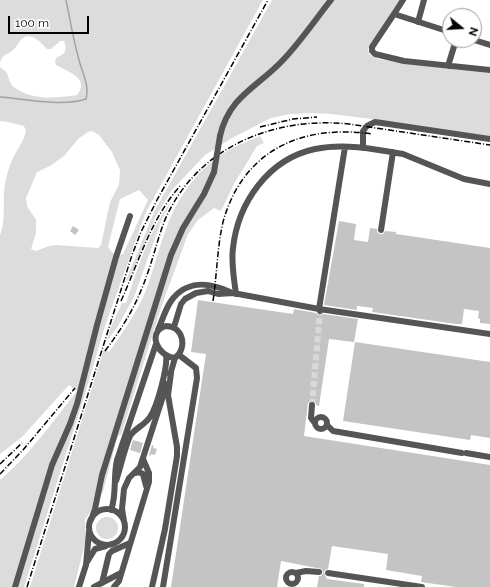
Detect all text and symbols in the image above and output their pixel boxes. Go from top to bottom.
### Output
scale bar [10,8,91,34]
north arrow [442,8,482,48]
text: 100 m [15,16,49,30]
text: N [465,26,480,38]

